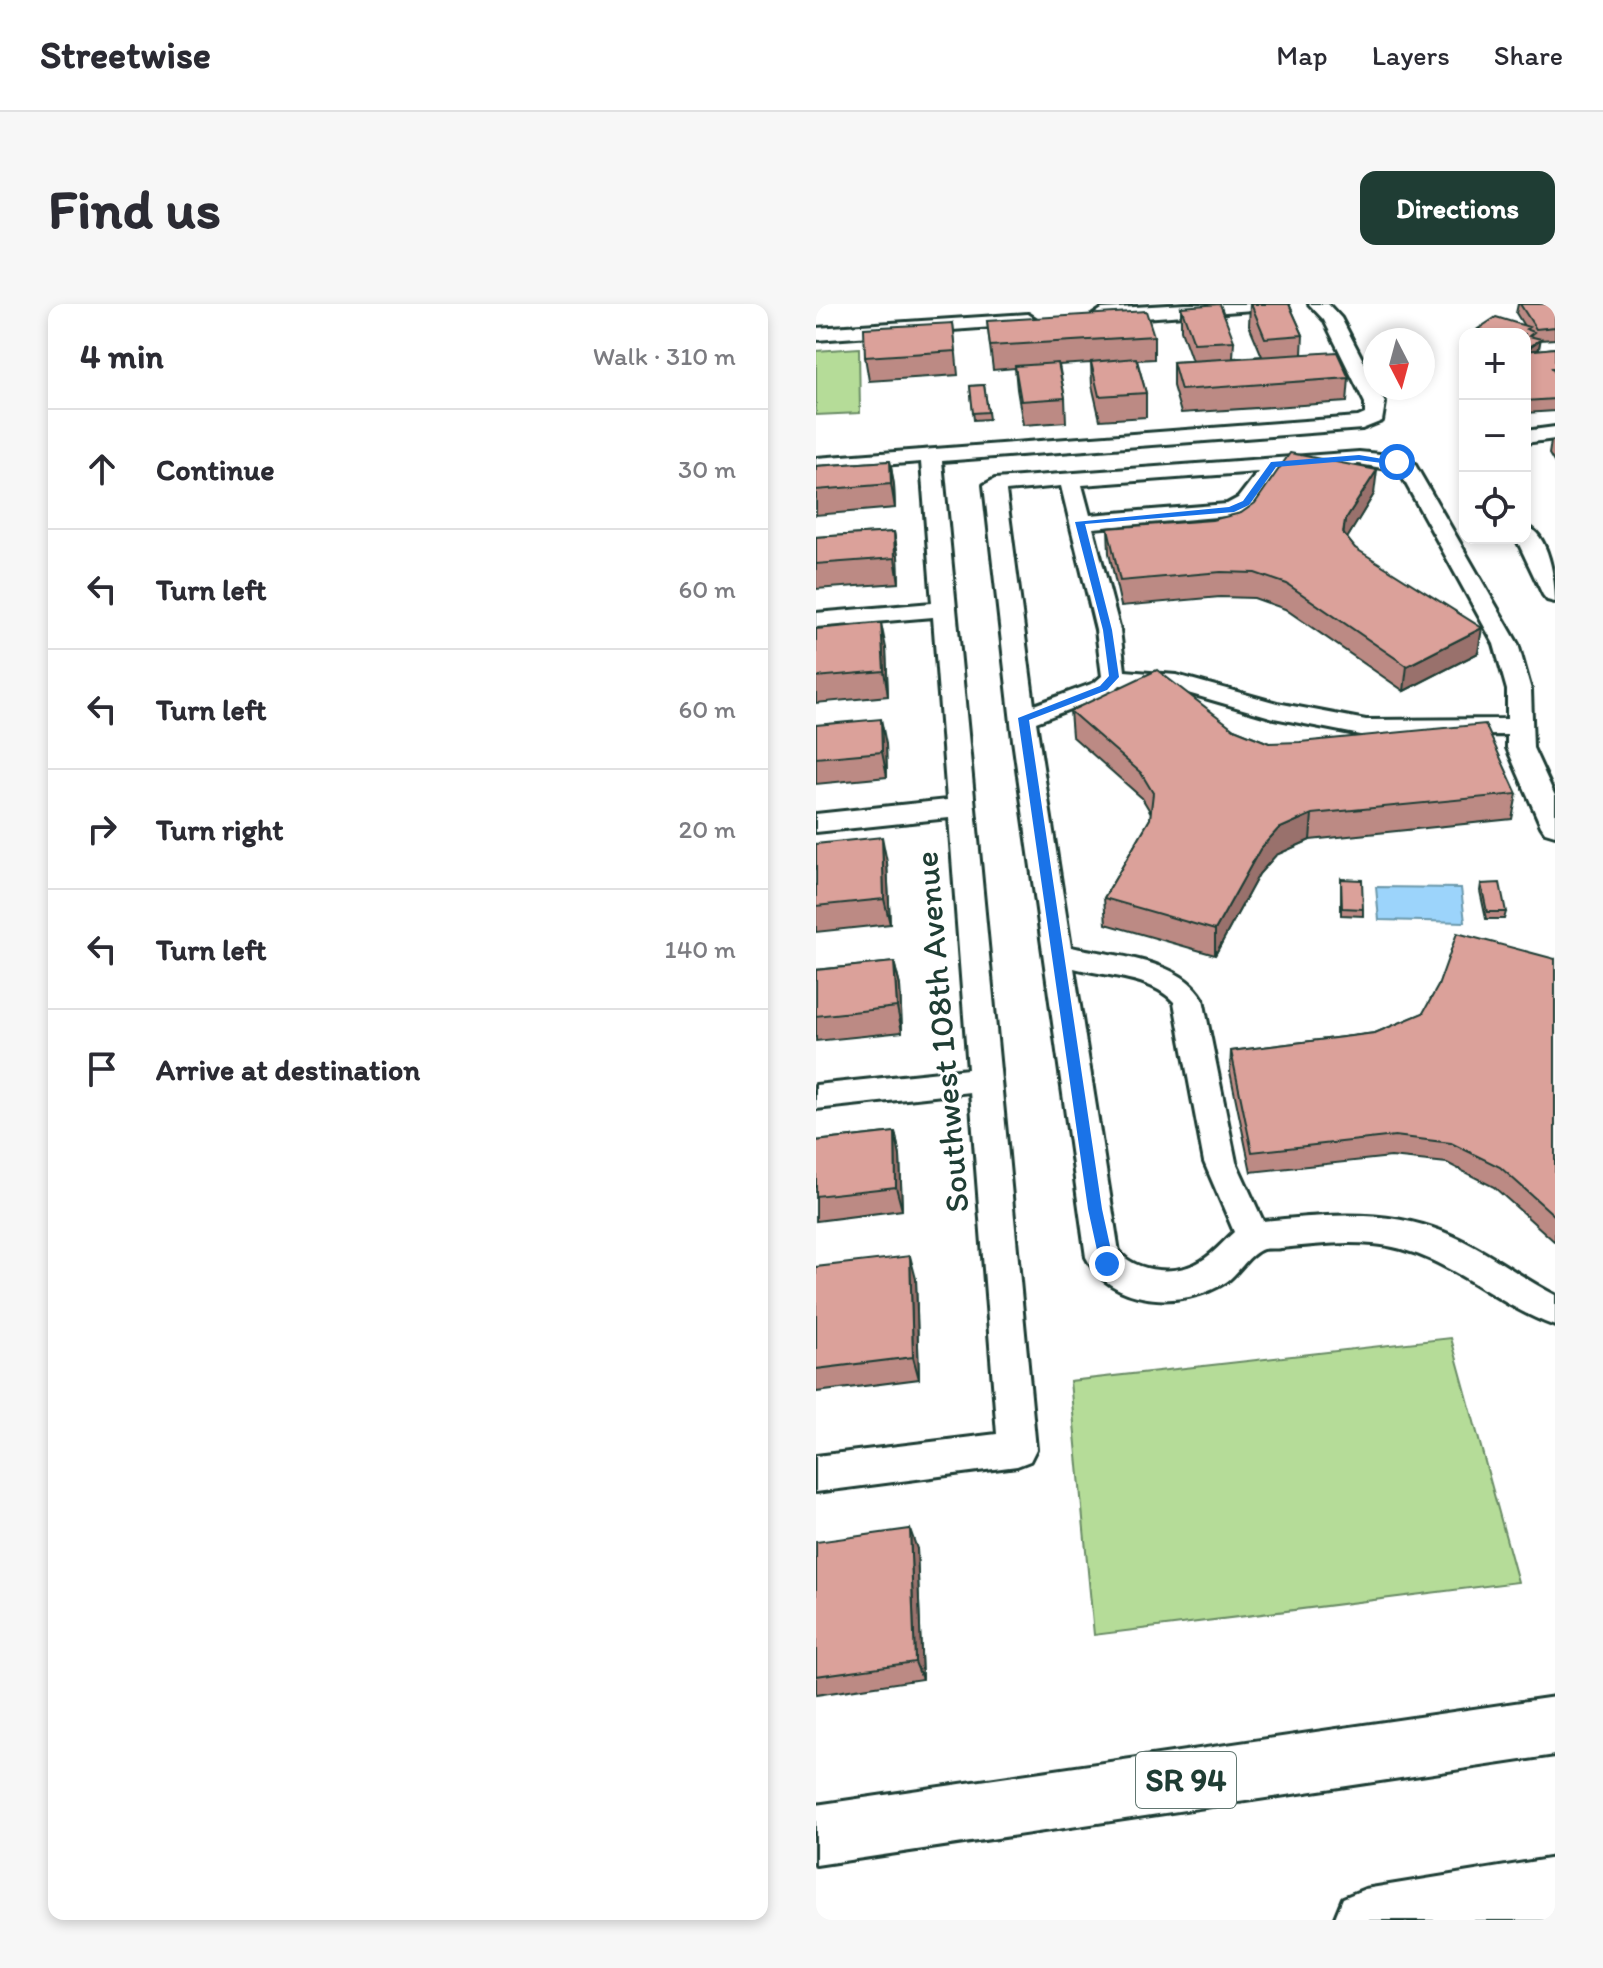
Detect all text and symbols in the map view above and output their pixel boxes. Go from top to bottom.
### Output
text: Streetwise [40,32,211,78]
text: Map [1276,38,1328,72]
text: Layers [1372,38,1450,72]
text: Share [1494,38,1563,72]
button: Directions [1360,171,1555,245]
text: Find us [48,175,221,242]
north arrow [1363,328,1435,400]
map controls [1459,328,1531,544]
button: + [1459,328,1531,400]
text: 4 min [80,336,164,377]
text: Walk · 310 m [593,340,736,372]
button: − [1459,400,1531,472]
route start [1379,444,1415,480]
icon: ahead [80,447,124,491]
text: Continue [156,451,275,488]
text: 30 m [678,453,736,485]
button: locate [1459,472,1531,544]
icon: left [80,567,124,611]
text: Turn left [156,571,267,608]
text: 60 m [679,573,736,605]
icon: left [80,687,124,731]
text: Turn left [156,691,267,728]
text: 60 m [679,693,736,725]
icon: right [80,807,124,851]
text: Turn right [156,811,284,848]
text: 20 m [679,813,736,845]
street label: Southwest 108th Avenue [905,850,978,1214]
icon: left [80,927,124,971]
text: Turn left [156,931,267,968]
text: 140 m [665,933,736,965]
icon: arrive [80,1047,124,1091]
text: Arrive at destination [156,1051,420,1088]
route end [1089,1246,1125,1282]
road number: SR 94 [1136,1752,1236,1808]

